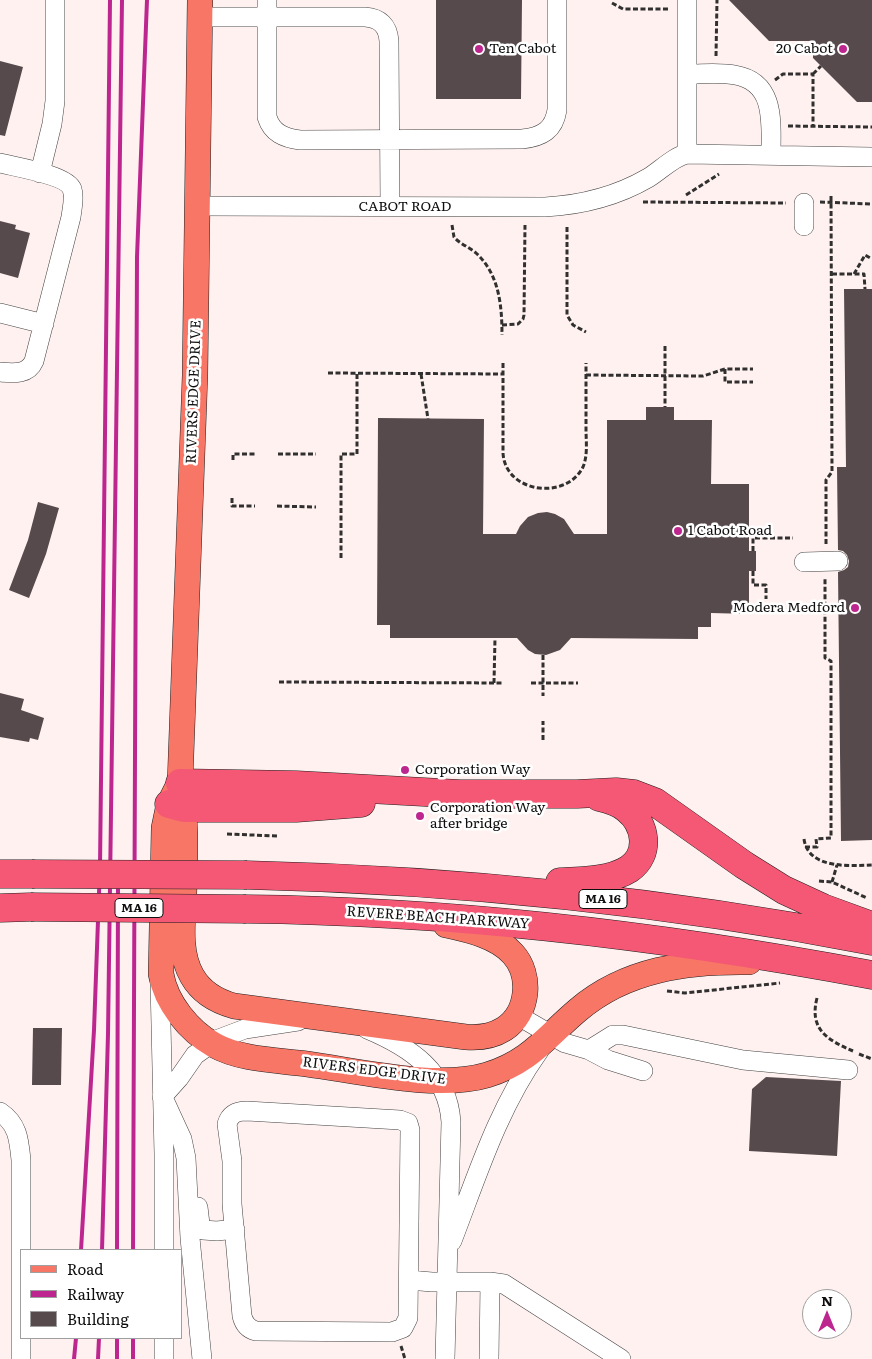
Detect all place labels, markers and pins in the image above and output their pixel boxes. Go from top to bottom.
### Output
place label: Ten Cabot [489,41,556,57]
place label: 20 Cabot [776,41,833,57]
marker: Ten Cabot [473,43,485,55]
marker: 20 Cabot [837,43,849,55]
place label: 1 Cabot Road [688,523,772,539]
marker: 1 Cabot Road [672,525,684,537]
place label: Modera Medford [733,600,845,616]
marker: Modera Medford [849,602,861,614]
place label: Corporation Way [415,762,530,778]
marker: Corporation Way [399,764,411,776]
place label: Corporation Way after bridge [430,800,545,832]
marker: Corporation Way after bridge [414,810,426,822]

